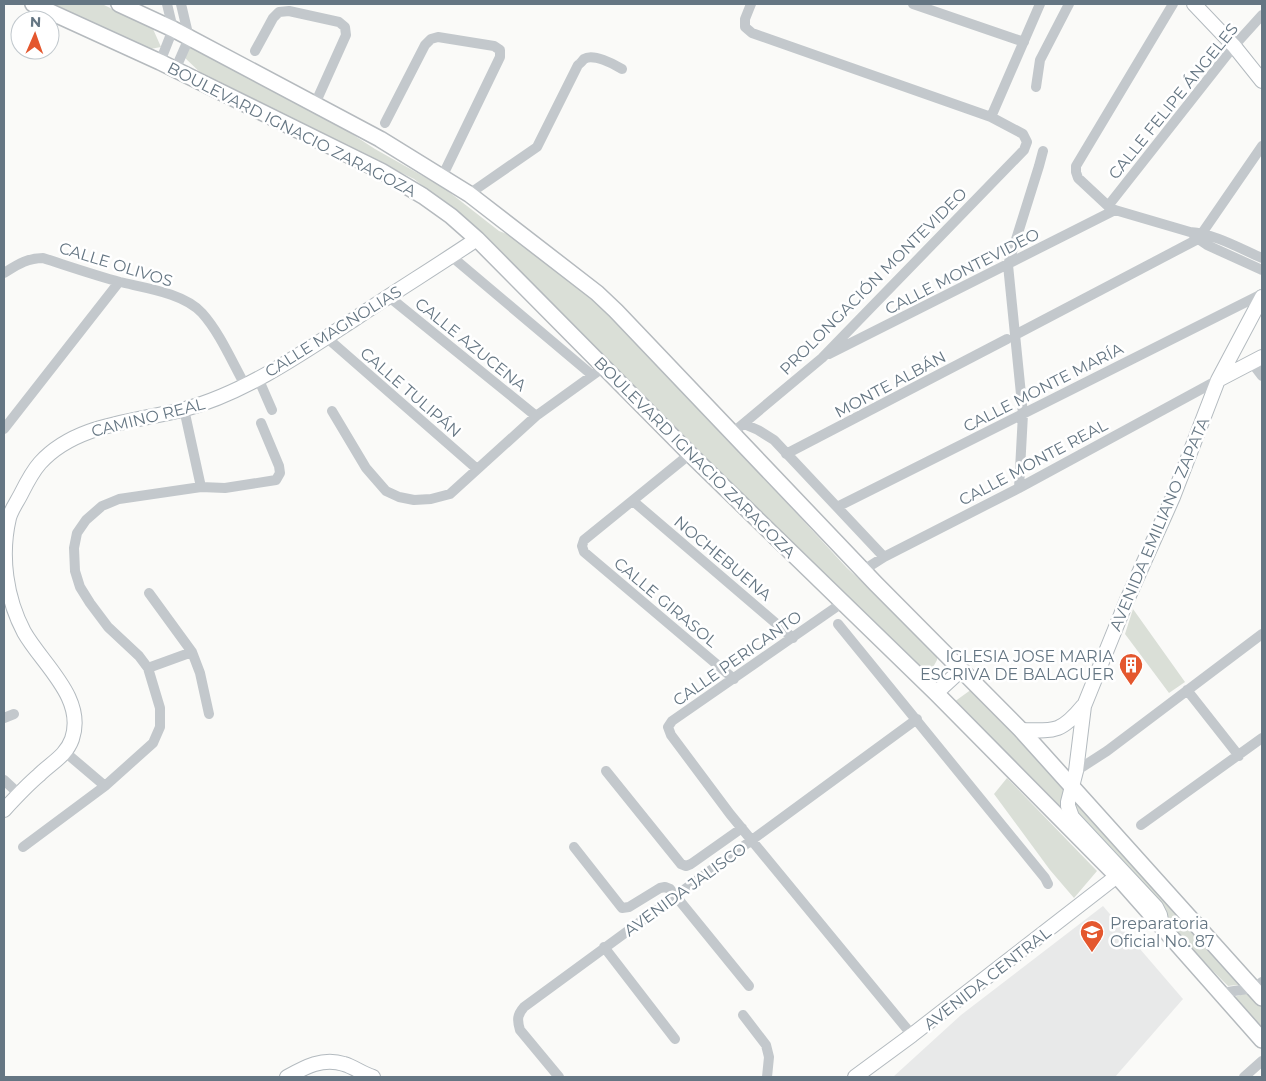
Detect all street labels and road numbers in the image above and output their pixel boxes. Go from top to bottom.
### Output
street label: CALLE FELIPE ÁNGELES [1105,19,1242,183]
street label: BOULEVARD IGNACIO ZARAGOZA [164,58,420,201]
street label: PROLONGACIÓN MONTEVIDEO [776,184,971,379]
street label: CALLE MONTEVIDEO [882,224,1043,319]
street label: CALLE OLIVOS [57,238,175,291]
street label: CALLE MAGNOLIAS [262,282,405,381]
street label: CALLE AZUCENA [411,294,530,395]
street label: CALLE MONTE MARÍA [960,339,1127,436]
street label: CALLE TULIPÁN [356,343,465,441]
street label: MONTE ALBÁN [831,347,949,422]
street label: BOULEVARD IGNACIO ZARAGOZA [590,353,800,562]
street label: CAMINO REAL [89,394,207,441]
street label: AVENIDA EMILIANO ZAPATA [1106,414,1213,634]
street label: CALLE MONTE REAL [956,415,1111,510]
street label: NOCHEBUENA [670,512,776,605]
street label: CALLE GIRASOL [610,554,722,652]
street label: CALLE PERICANTO [669,607,805,710]
street label: AVENIDA JALISCO [620,839,750,940]
street label: AVENIDA CENTRAL [920,923,1055,1034]

